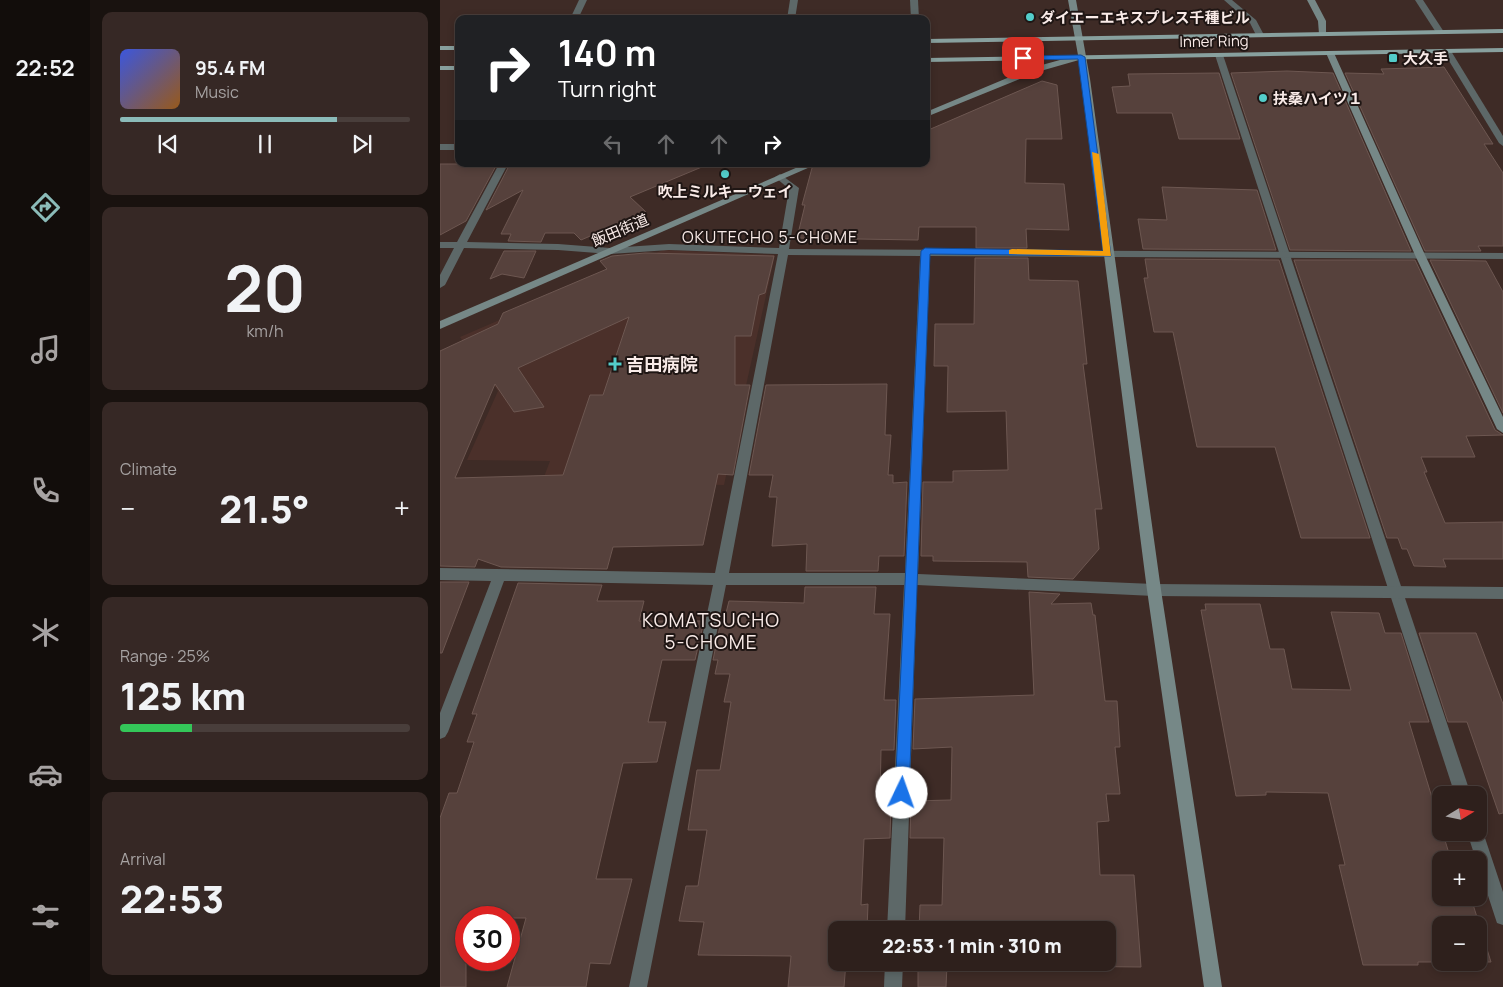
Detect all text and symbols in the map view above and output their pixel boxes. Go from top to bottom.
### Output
place label: ダイエーエキスプレス千種ビル [1040,7,1249,28]
marker: ダイエーエキスプレス千種ビル [1024,11,1036,23]
text: 140 m [558,29,656,77]
street label: Inner Ring [1179,30,1249,52]
icon: right [475,35,540,100]
pin [1002,37,1044,79]
icon: arrive [1009,44,1037,72]
place label: 大久手 [1403,48,1448,69]
marker: 大久手 [1387,52,1399,64]
text: 22:52 [15,53,75,83]
text: 95.4 FM [195,55,265,81]
text: Turn right [558,74,656,104]
text: Music [195,81,239,103]
place label: 扶桑ハイツ１ [1273,88,1363,109]
marker: 扶桑ハイツ１ [1257,92,1269,104]
icon: previous [154,130,182,158]
icon: pause [251,130,279,158]
icon: next [348,130,376,158]
icon: left [599,130,627,158]
icon: ahead [652,130,680,158]
icon: ahead [705,130,733,158]
icon: right [758,130,786,158]
marker: 吹上ミルキーウェイ [719,168,731,180]
place label: 吹上ミルキーウェイ [657,181,793,202]
icon: directions [28,190,63,225]
street label: 飯田街道 [588,209,652,251]
district label: OKUTECHO 5-CHOME [682,226,858,248]
text: 20 [224,243,306,332]
text: km/h [246,320,284,342]
icon: music [28,332,63,367]
place label: 吉田病院 [626,352,698,376]
marker: 吉田病院 [608,357,622,371]
text: Climate [120,458,177,480]
icon: phone [28,473,63,508]
text: 21.5° [219,482,310,534]
text: − [120,489,135,527]
text: + [394,489,410,527]
district label: KOMATSUCHO 5-CHOME [642,607,780,655]
icon: climate [28,615,63,650]
text: Range · 25% [120,645,210,667]
text: 125 km [120,669,246,721]
icon: car [28,757,63,792]
position arrow [875,766,927,818]
north arrow [1432,786,1488,841]
map controls [1432,786,1487,971]
text: Arrival [120,848,166,870]
button: + [1432,851,1487,906]
text: 22:53 [120,872,224,924]
icon: filters [28,899,63,934]
speed limit sign: 30 [455,906,520,971]
button: − [1432,916,1487,971]
text: 22:53 · 1 min · 310 m [882,933,1062,959]

